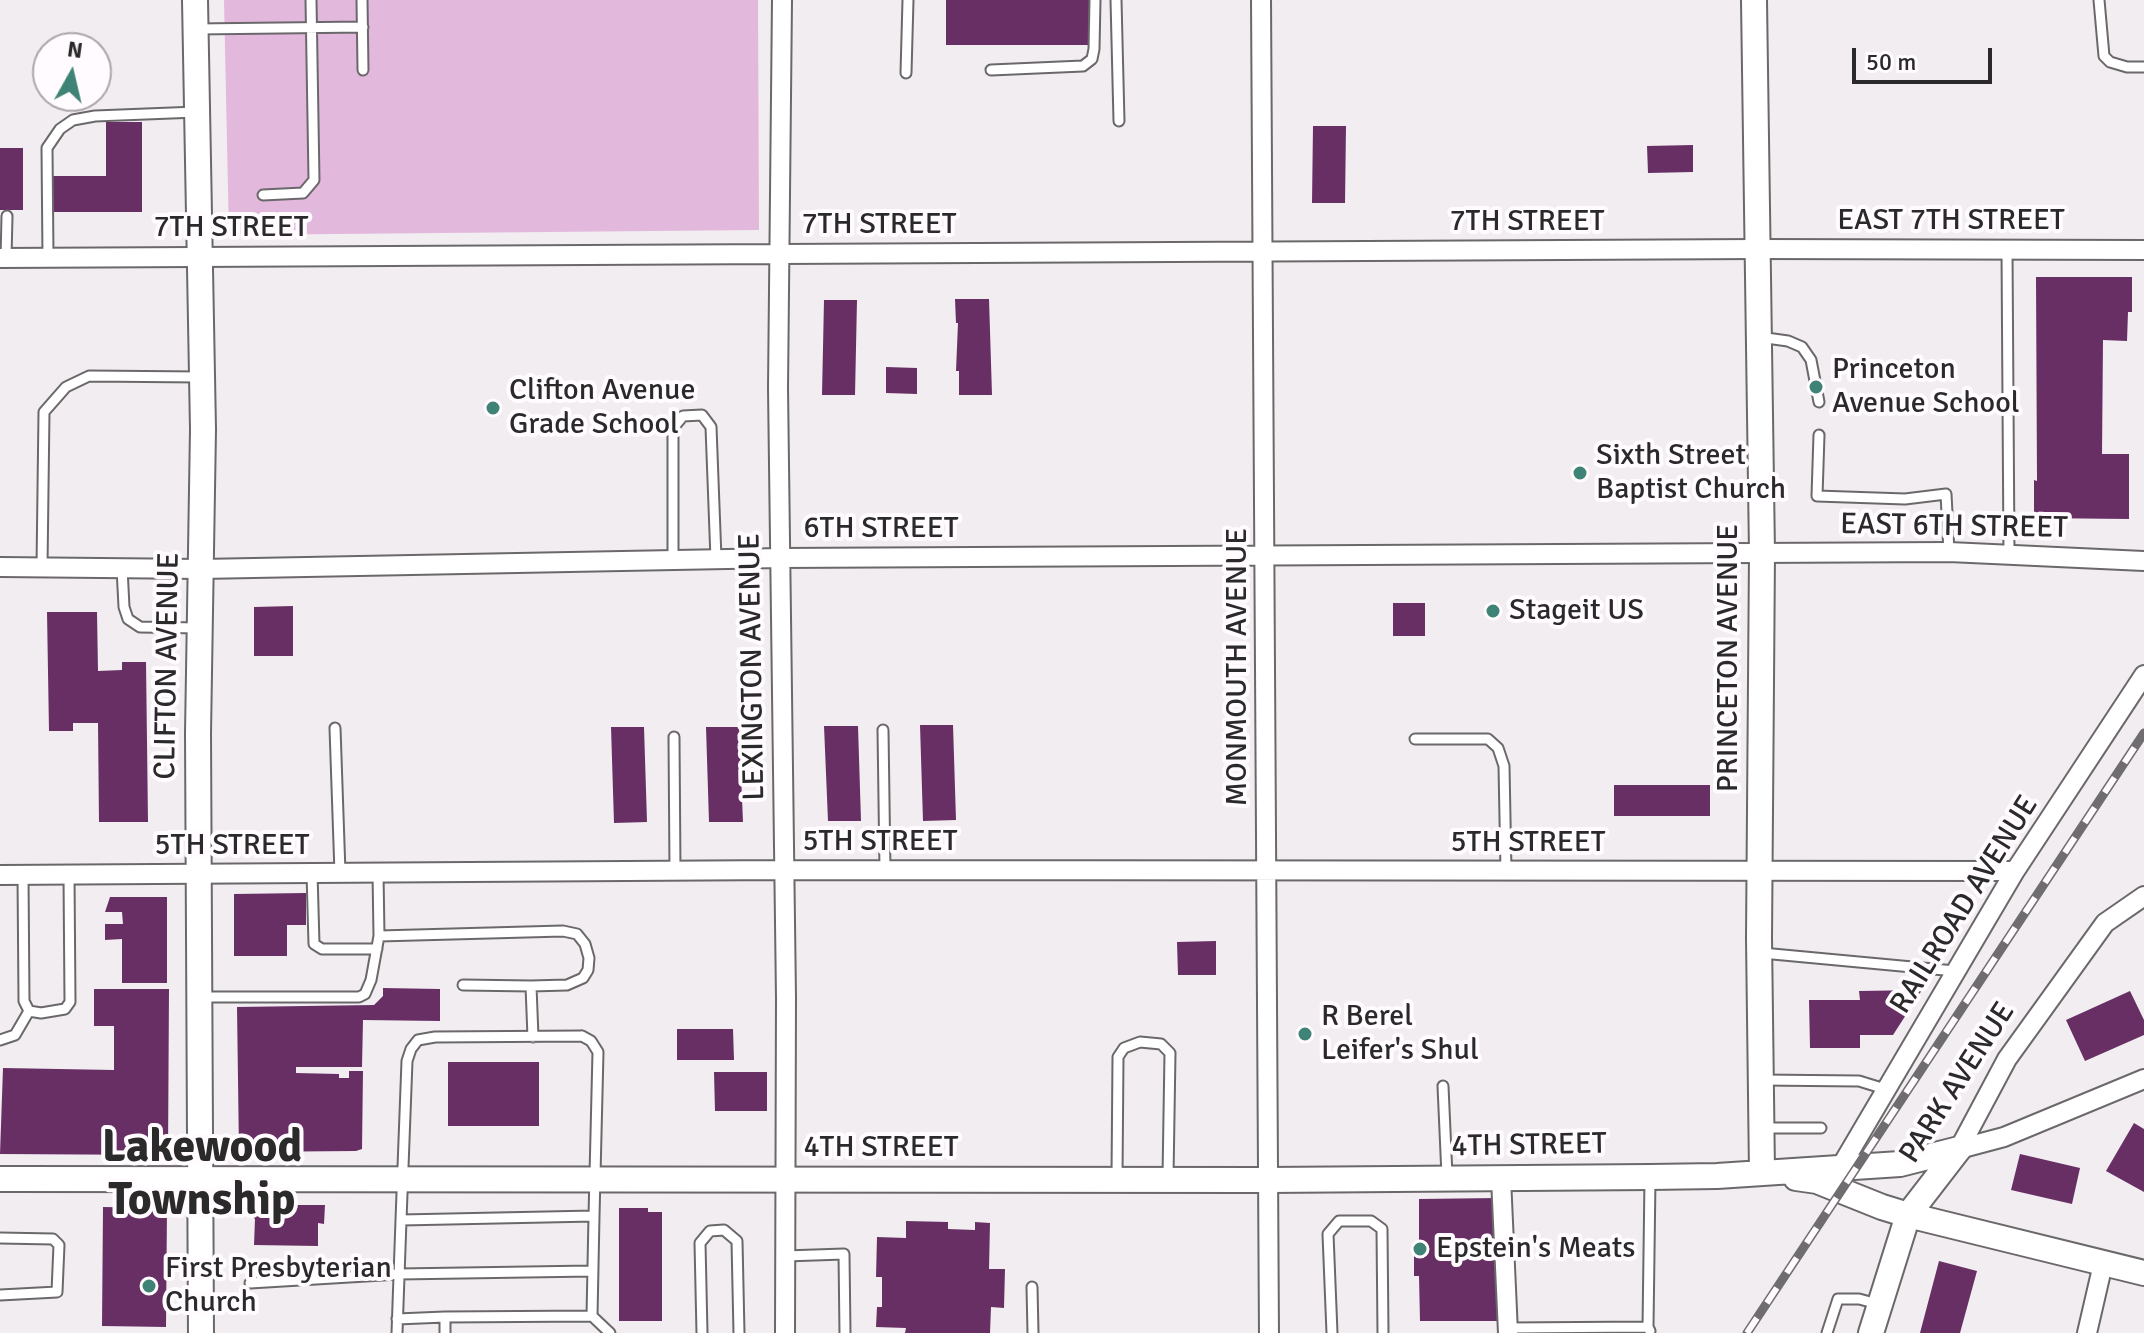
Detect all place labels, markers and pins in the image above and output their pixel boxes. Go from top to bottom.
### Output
place label: Princeton Avenue School [1832,352,2020,422]
place label: Clifton Avenue Grade School [509,373,695,444]
marker: Princeton Avenue School [1807,378,1825,396]
marker: Clifton Avenue Grade School [484,399,502,417]
place label: Sixth Street Baptist Church [1596,438,1786,508]
marker: Sixth Street Baptist Church [1571,464,1589,482]
place label: Stageit US [1509,593,1644,629]
marker: Stageit US [1484,602,1502,620]
place label: R Berel Leifer's Shul [1321,999,1479,1070]
marker: R Berel Leifer's Shul [1296,1025,1314,1043]
place label: Epstein's Meats [1436,1231,1635,1267]
marker: Epstein's Meats [1411,1240,1429,1258]
place label: First Presbyterian Church [165,1251,392,1322]
marker: First Presbyterian Church [140,1277,158,1295]

